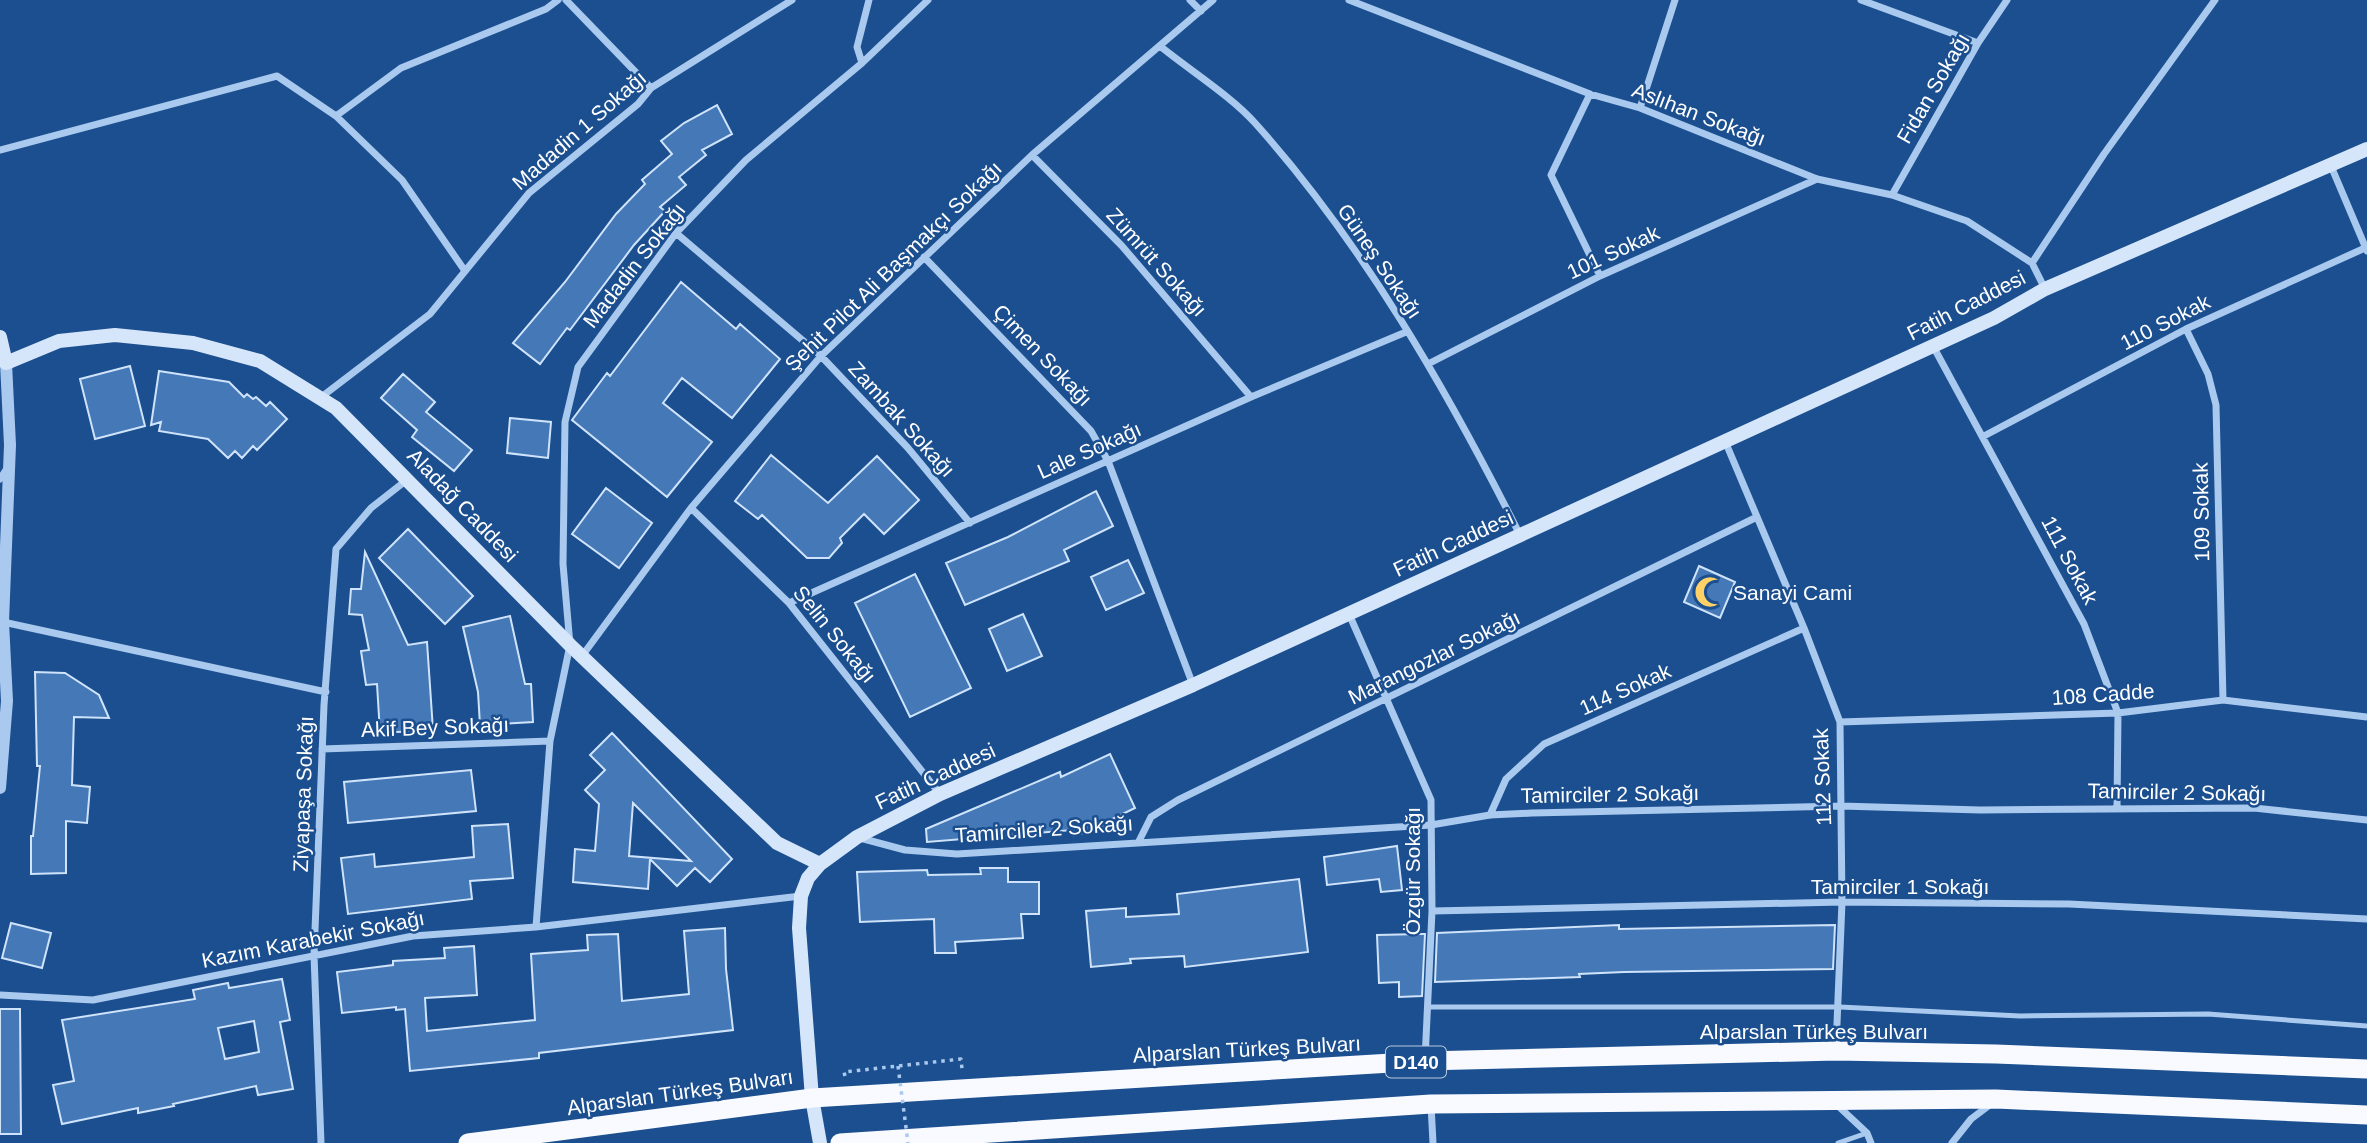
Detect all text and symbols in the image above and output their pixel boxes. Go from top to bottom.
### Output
street label: Fidan Sokağı [1892,29,1974,147]
street label: Madadin 1 Sokağı [508,66,650,194]
street label: Aslıhan Sokağı [1629,78,1769,150]
street label: Şehit Pilot Ali Başmakçı Sokağı [780,156,1006,376]
street label: Madadin Sokağı [578,198,690,332]
street label: Güneş Sokağı [1333,199,1427,323]
street label: Zümrüt Sokağı [1102,203,1212,321]
street label: 101 Sokak [1563,220,1663,283]
street label: Fatih Caddesi [1903,265,2029,345]
street label: 110 Sokak [2116,289,2214,354]
street label: Çimen Sokağı [989,300,1097,410]
street label: Zambak Sokağı [844,357,960,481]
street label: Lale Sokağı [1034,417,1144,483]
street label: Aladağ Caddesi [403,444,523,566]
street label: 109 Sokak [2189,462,2213,562]
street label: Fatih Caddesi [1389,505,1517,581]
street label: 111 Sokak [2037,512,2103,608]
mosque icon: Sanayi Cami [1693,575,1727,609]
street label: Selin Sokağı [789,581,881,687]
place label: Sanayi Cami [1733,581,1852,604]
street label: Marangozlar Sokağı [1345,605,1523,709]
street label: 114 Sokak [1576,658,1675,719]
street label: 108 Cadde [2051,679,2155,709]
street label: Akif Bey Sokağı [361,713,509,741]
street label: Ziyapaşa Sokağı [289,715,317,873]
street label: 112 Sokak [1809,727,1835,826]
street label: Fatih Caddesi [871,738,999,814]
street label: Tamirciler 2 Sokağı [2088,779,2266,805]
street label: Tamirciler 2 Sokağı [1521,781,1699,807]
street label: Özgür Sokağı [1401,807,1424,935]
street label: Tamirciler 2 Sokağı [954,811,1134,847]
street label: Tamirciler 1 Sokağı [1811,875,1989,898]
street label: Kazım Karabekir Sokağı [200,906,426,972]
street label: Alparslan Türkeş Bulvarı [1700,1020,1928,1043]
street label: Alparslan Türkeş Bulvarı [1132,1032,1362,1066]
road number: D140 [1386,1046,1446,1078]
street label: Alparslan Türkeş Bulvarı [565,1065,795,1119]

